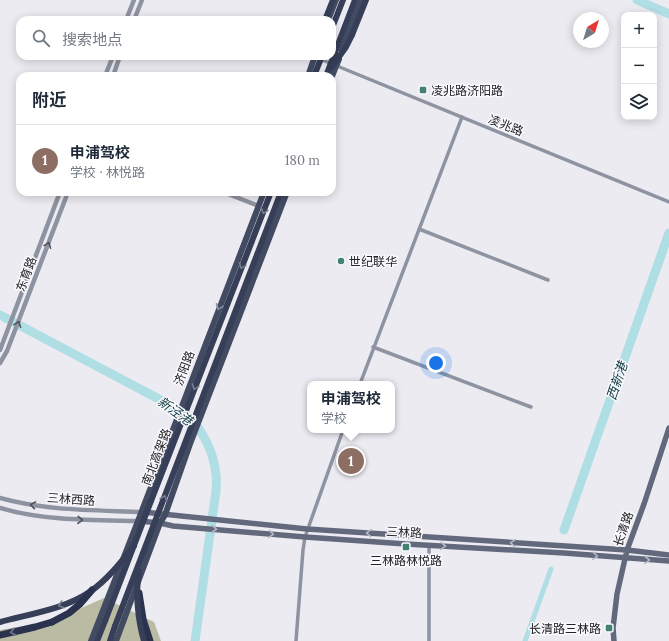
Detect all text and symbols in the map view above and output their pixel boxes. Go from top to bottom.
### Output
north arrow [573,12,609,48]
map controls [621,12,657,120]
button: + [621,12,657,48]
search box [16,16,336,60]
icon: search [30,27,52,49]
text: 搜索地点 [62,30,122,49]
button: − [621,48,657,84]
place label: 凌兆路济阳路 [431,83,503,98]
button: layers [621,84,657,120]
marker: 凌兆路济阳路 [418,85,428,95]
text: 附近 [32,89,66,111]
street label: 凌兆路 [486,111,526,139]
text: 申浦驾校 [70,143,130,162]
text: 1 [42,152,48,169]
text: 180 m [285,152,320,169]
text: 学校 · 林悦路 [70,164,145,181]
one-way arrow [260,207,268,214]
one-way arrow [43,242,51,249]
place label: 世纪联华 [349,254,397,269]
street label: 东育路 [13,255,39,293]
marker: 世纪联华 [336,256,346,266]
one-way arrow [239,263,247,270]
one-way arrow [216,304,224,311]
one-way arrow [13,321,21,328]
street label: 济阳路 [171,349,197,387]
your location [426,353,446,373]
water label: 西新港 [603,358,632,402]
popup [307,381,395,433]
one-way arrow [192,384,200,391]
text: 申浦驾校 [321,389,381,408]
water label: 新泾港 [154,393,197,430]
text: 学校 [321,410,347,427]
street label: 南北高架路 [138,426,174,488]
pin: 1 [338,446,364,476]
street label: 三林西路 [47,490,95,508]
one-way arrow [160,495,168,502]
one-way arrow [30,502,36,510]
street label: 长清路 [610,510,636,548]
one-way arrow [77,515,83,524]
street label: 三林路 [386,524,422,540]
one-way arrow [211,525,217,534]
one-way arrow [268,529,274,538]
one-way arrow [366,529,372,538]
one-way arrow [510,538,516,547]
one-way arrow [440,541,446,550]
marker: 三林路林悦路 [401,542,411,552]
one-way arrow [592,551,598,560]
place label: 三林路林悦路 [370,553,442,568]
one-way arrow [644,555,650,564]
one-way arrow [58,600,65,609]
place label: 长清路三林路 [529,621,601,636]
marker: 长清路三林路 [604,623,614,633]
one-way arrow [9,628,16,636]

